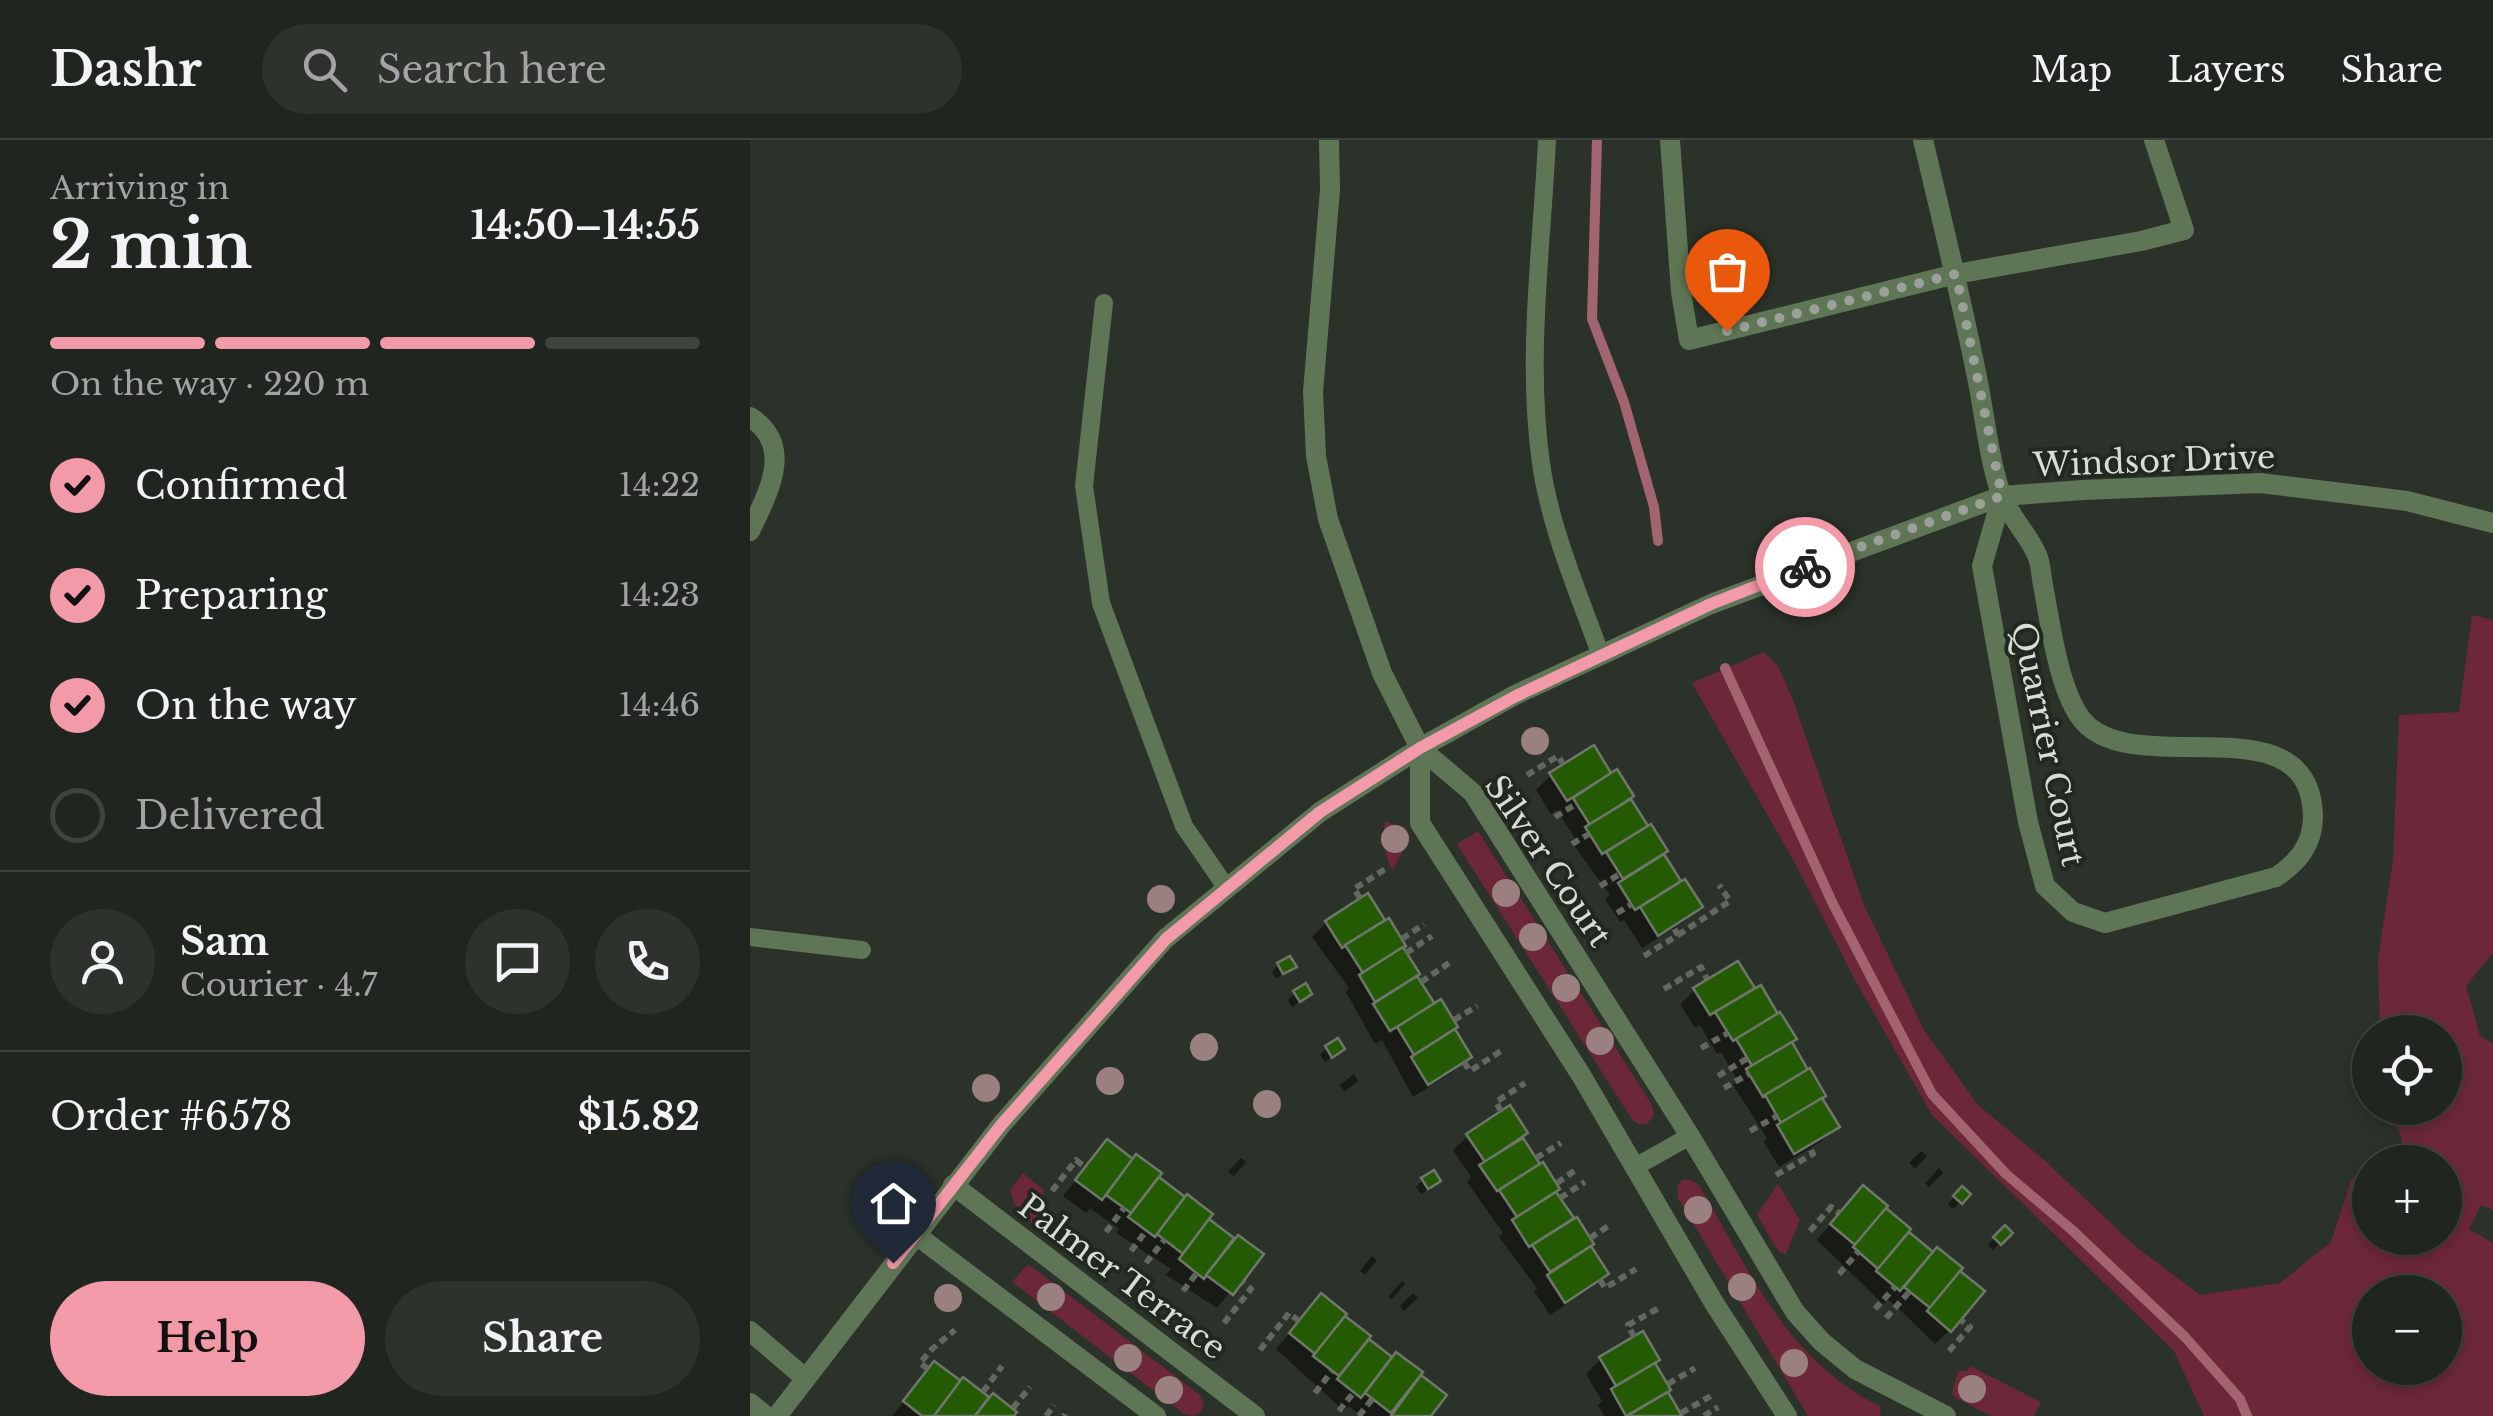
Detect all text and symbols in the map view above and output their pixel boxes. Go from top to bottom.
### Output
search box [262,24,962,114]
text: Dashr [50,39,202,99]
icon: search [297,42,352,97]
text: Search here [377,46,607,93]
text: Map [2031,48,2112,91]
text: Layers [2167,48,2286,91]
text: Share [2341,48,2443,91]
text: Arriving in [50,168,229,208]
text: 14:50–14:55 [471,202,700,249]
text: 2 min [50,205,252,286]
pin [1685,229,1770,332]
icon: bag [1700,244,1755,299]
text: On the way · 220 m [50,364,369,404]
street label: Windsor Drive [2031,437,2276,485]
icon: check [50,458,105,513]
text: Confirmed [135,462,348,509]
text: 14:22 [618,465,700,505]
courier [1755,517,1855,617]
icon: bike [1778,540,1833,595]
icon: check [50,568,105,623]
text: Preparing [135,572,327,619]
text: 14:23 [618,575,700,615]
street label: Quarrier Court [2003,618,2093,870]
icon: check [50,678,105,733]
text: On the way [135,682,357,729]
text: 14:46 [619,685,700,725]
street label: Silver Court [1476,768,1620,954]
text: Delivered [135,792,325,839]
button: person [50,909,155,1014]
button: chat [465,909,570,1014]
button: phone [595,909,700,1014]
text: Sam [180,918,269,965]
text: Courier · 4.7 [180,965,377,1005]
map controls [2352,1015,2462,1385]
button: locate [2352,1015,2462,1125]
text: Order #6578 [50,1093,293,1140]
text: $15.82 [578,1093,700,1140]
button: + [2352,1145,2462,1255]
pin [851,1161,936,1264]
icon: home [866,1176,921,1231]
street label: Palmer Terrace [1010,1186,1234,1368]
button: − [2352,1275,2462,1385]
button: Help [50,1281,365,1396]
button: Share [385,1281,700,1396]

